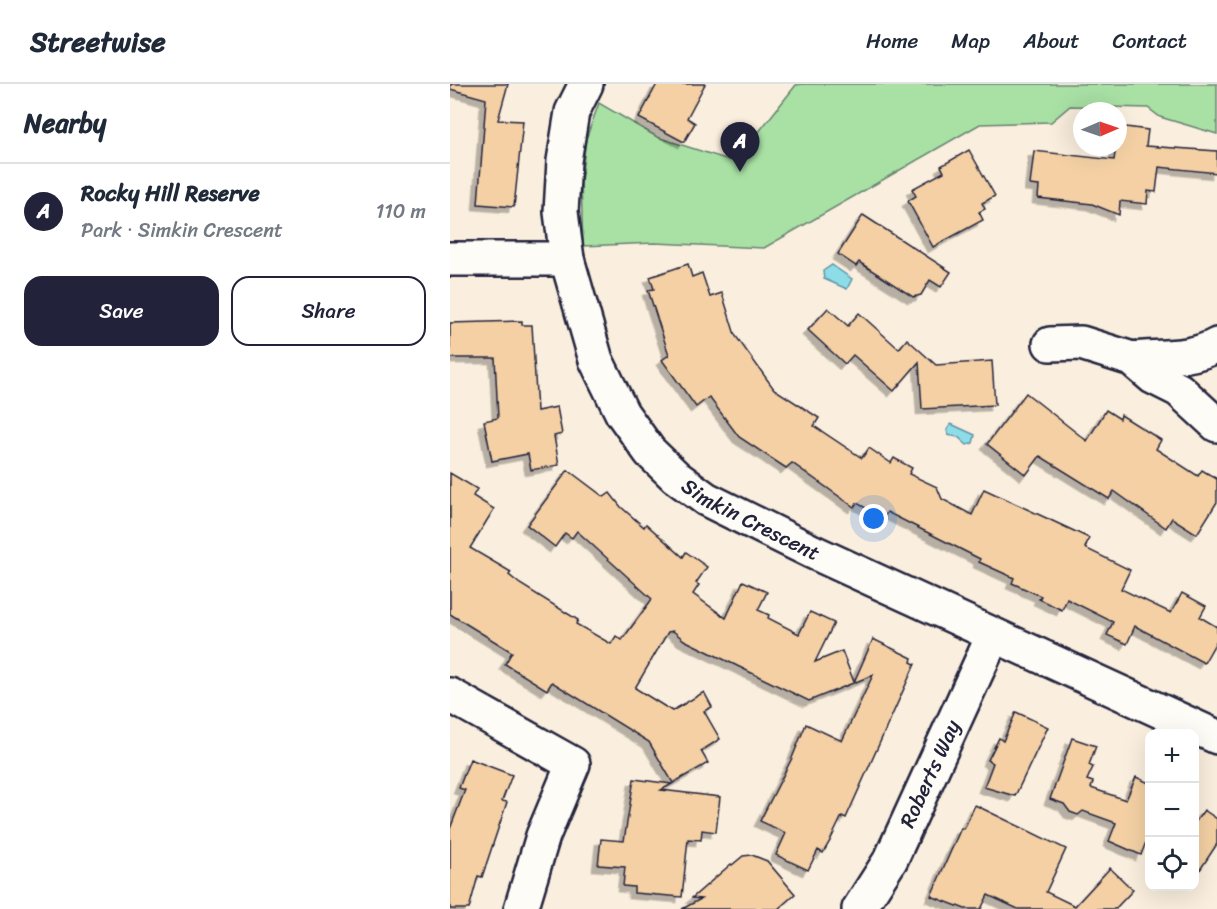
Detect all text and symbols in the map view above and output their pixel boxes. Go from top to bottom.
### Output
text: Streetwise [30,17,166,66]
text: Home [866,22,918,60]
text: Map [951,22,990,60]
text: About [1023,22,1080,60]
text: Contact [1113,22,1187,60]
text: Nearby [24,100,106,146]
north arrow [1073,102,1127,156]
pin: A [720,122,760,172]
text: Rocky Hill Reserve [81,174,260,213]
text: A [37,194,50,229]
text: 110 m [376,194,426,229]
text: Park · Simkin Crescent [81,213,283,248]
button: Save [24,276,219,346]
button: Share [231,276,426,346]
street label: Simkin Crescent [673,468,826,572]
your location [859,504,888,533]
street label: Roberts Way [889,713,971,834]
map controls [1145,729,1199,891]
button: + [1145,729,1199,783]
button: − [1145,783,1199,837]
button: locate [1145,837,1199,891]

